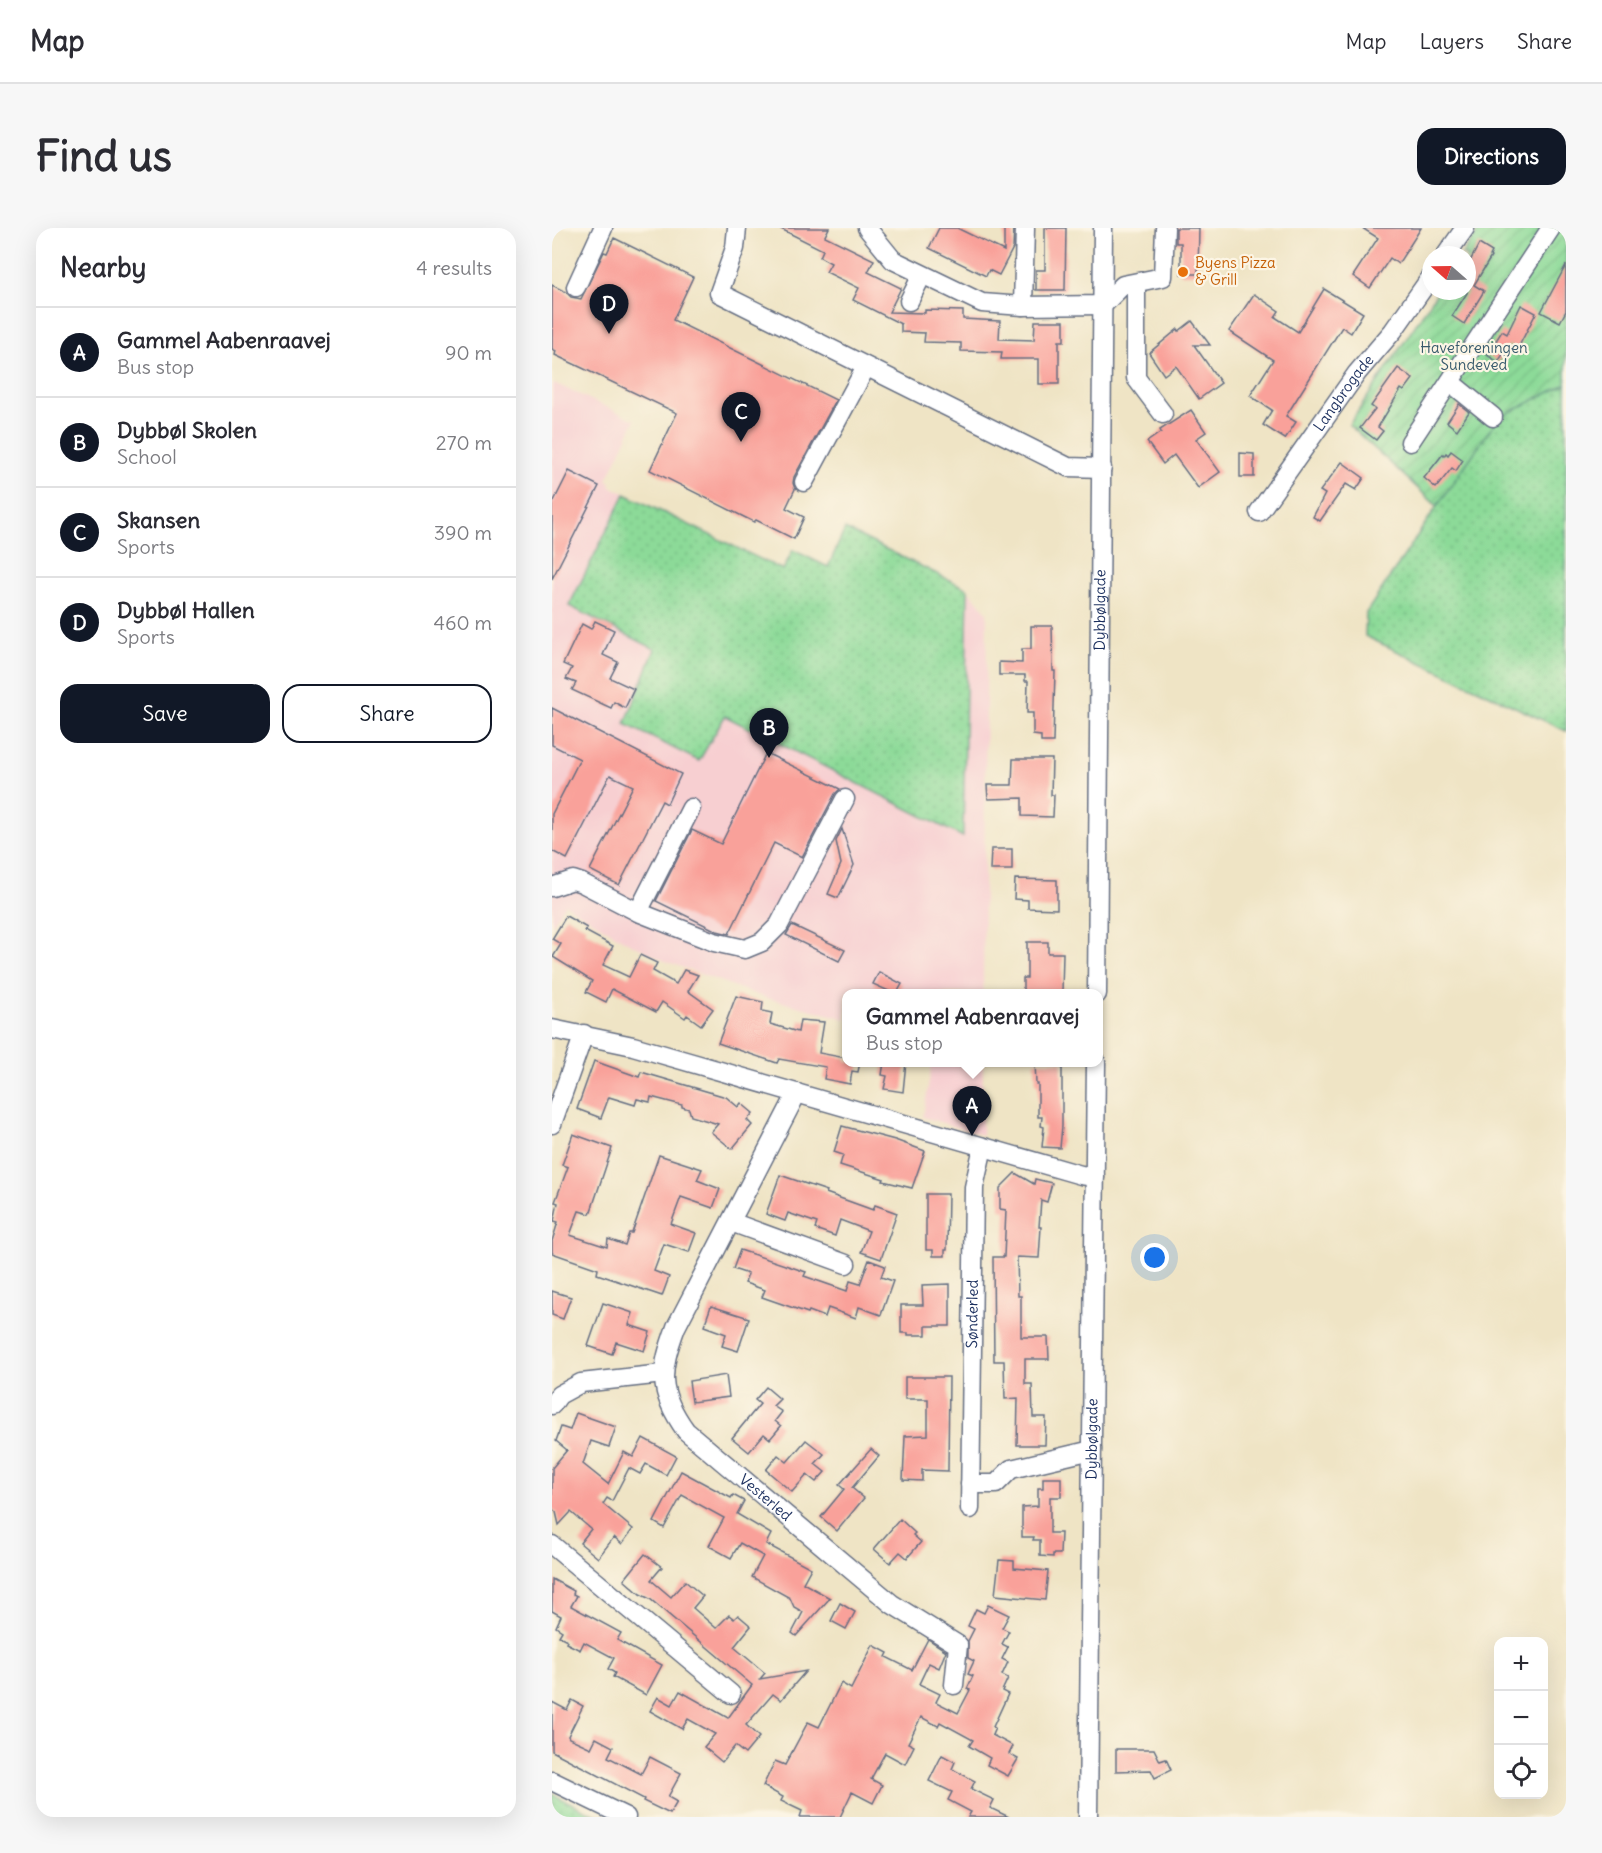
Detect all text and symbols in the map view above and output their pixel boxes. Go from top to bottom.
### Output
text: Map [30,23,84,59]
text: Map [1346,28,1386,55]
text: Layers [1419,28,1484,55]
text: Share [1517,28,1572,55]
button: Directions [1417,128,1566,185]
text: Find us [36,130,172,182]
north arrow [1422,246,1476,300]
text: Nearby [60,251,146,284]
place label: Byens Pizza & Grill [1195,253,1276,289]
text: 4 results [416,255,492,280]
marker: Byens Pizza & Grill [1176,265,1190,279]
pin: D [590,285,628,334]
text: Gammel Aabenraavej [117,326,331,354]
park label: Haveforeningen Sundeved [1420,338,1528,374]
text: A [73,340,86,365]
text: 90 m [445,340,492,365]
street label: Langbrogade [1309,351,1378,435]
text: Bus stop [117,354,194,379]
pin: C [722,392,760,442]
text: Dybbøl Skolen [117,416,257,444]
text: B [73,430,86,455]
text: 270 m [436,430,492,455]
text: School [117,444,177,469]
text: Skansen [117,506,200,534]
text: C [73,520,86,545]
text: 390 m [434,520,492,545]
text: Sports [117,534,175,559]
street label: Dybbølgade [1090,569,1109,651]
text: Dybbøl Hallen [117,596,255,624]
text: D [72,610,87,635]
text: 460 m [433,610,492,635]
text: Sports [117,624,175,649]
button: Save [60,684,270,743]
button: Share [282,684,492,743]
pin: B [750,708,788,758]
popup [842,989,1103,1067]
text: Gammel Aabenraavej [866,1002,1079,1030]
text: Bus stop [866,1030,943,1055]
pin: A [952,1086,992,1136]
your location [1140,1243,1169,1272]
street label: Sønderled [962,1279,982,1348]
street label: Dybbølgade [1082,1398,1101,1480]
street label: Vesterled [735,1470,796,1525]
map controls [1494,1637,1548,1799]
button: + [1494,1637,1548,1691]
button: − [1494,1691,1548,1745]
button: locate [1494,1745,1548,1799]

